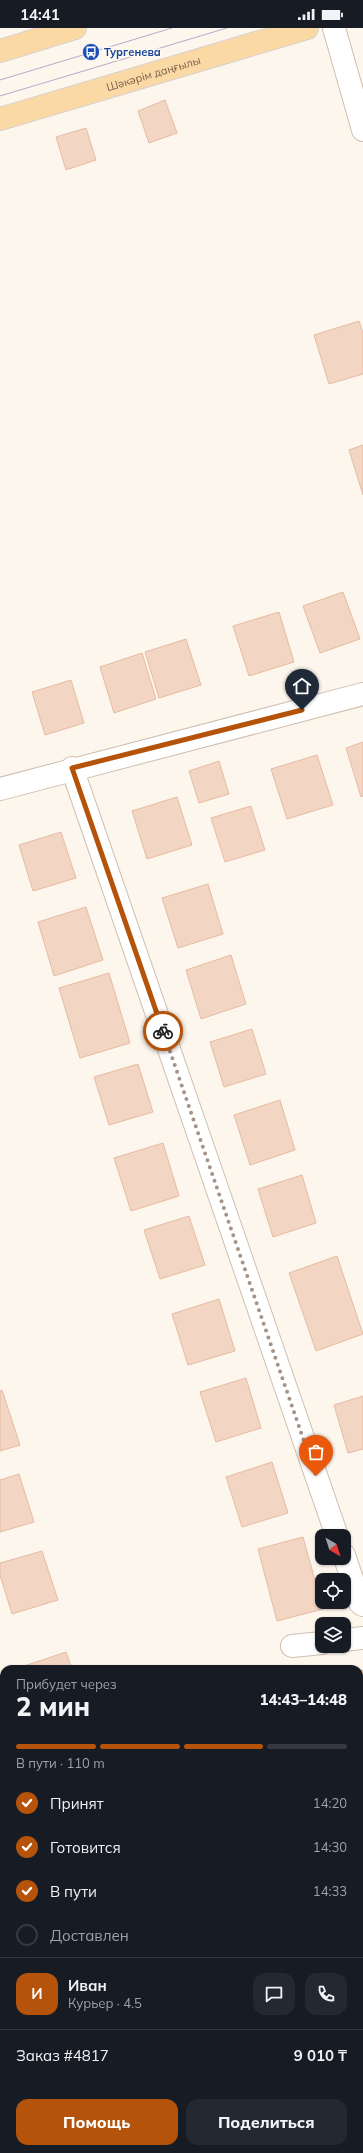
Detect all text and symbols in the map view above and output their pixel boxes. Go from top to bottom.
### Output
text: 14:41 [20,5,60,24]
bus stop icon: Тургенева [81,42,101,62]
place label: Тургенева [104,45,161,59]
street label: Шәкәрім даңғылы [105,53,202,94]
pin [285,669,319,710]
icon: home [291,675,313,697]
courier [143,1011,183,1051]
icon: bike [152,1020,174,1042]
pin [299,1435,333,1476]
icon: bag [305,1441,327,1463]
north arrow [315,1529,351,1565]
map controls [315,1529,351,1653]
button: locate [315,1573,351,1609]
button: layers [315,1617,351,1653]
text: Прибудет через [16,1676,117,1692]
text: 2 мин [16,1690,90,1723]
text: 14:43–14:48 [260,1690,347,1709]
text: В пути · 110 m [16,1755,105,1771]
icon: check [16,1792,38,1814]
text: Принят [50,1794,104,1813]
text: 14:20 [313,1795,347,1811]
icon: check [16,1836,38,1858]
text: Готовится [50,1838,121,1857]
text: 14:30 [313,1839,347,1855]
icon: check [16,1880,38,1902]
text: В пути [50,1882,97,1901]
text: 14:33 [313,1883,347,1899]
text: Доставлен [50,1926,129,1945]
button: chat [253,1973,295,2015]
button: phone [305,1973,347,2015]
text: Иван [68,1976,107,1995]
text: И [31,1984,43,2003]
text: Курьер · 4.5 [68,1995,142,2011]
text: Заказ #4817 [16,2046,109,2065]
text: 9 010 ₸ [294,2046,347,2065]
button: Помощь [16,2099,178,2145]
button: Поделиться [186,2099,347,2145]

